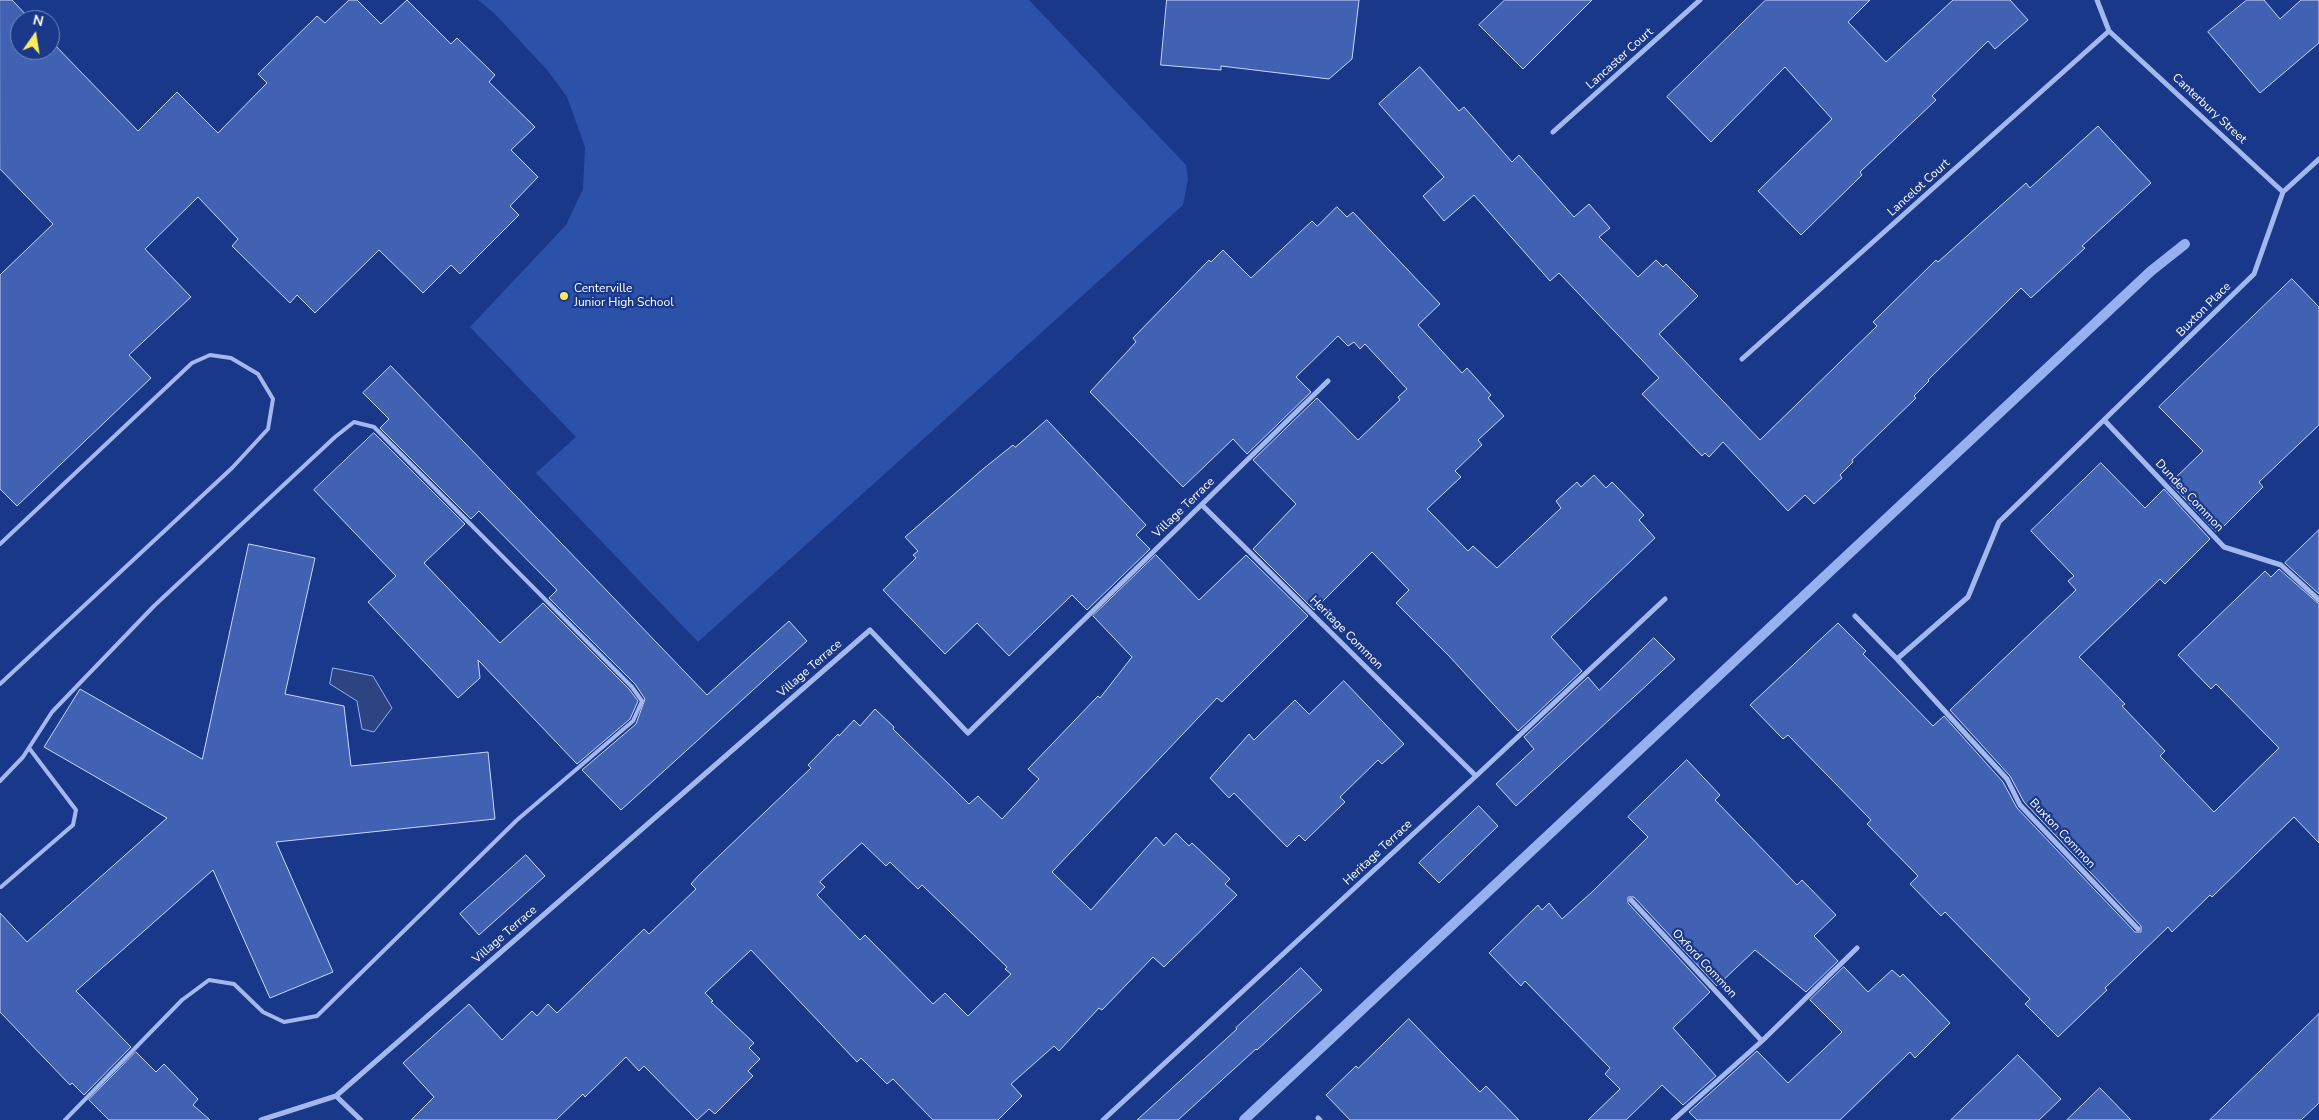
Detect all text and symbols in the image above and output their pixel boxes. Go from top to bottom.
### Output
north arrow [10,10,60,60]
text: N [31,10,45,31]
street label: Lancaster Court [1584,25,1656,93]
street label: Canterbury Street [2169,71,2249,147]
street label: Lancelot Court [1885,156,1953,220]
street label: Buxton Place [2174,280,2234,340]
place label: Centerville Junior High School [574,282,674,310]
marker: Centerville Junior High School [558,290,570,302]
street label: Dundee Common [2152,457,2226,535]
street label: Village Terrace [1150,475,1218,541]
street label: Heritage Common [1306,593,1386,673]
street label: Village Terrace [775,637,845,701]
street label: Buxton Common [2026,796,2098,872]
street label: Heritage Terrace [1341,817,1415,889]
street label: Village Terrace [470,903,540,967]
street label: Oxford Common [1669,927,1739,1001]

